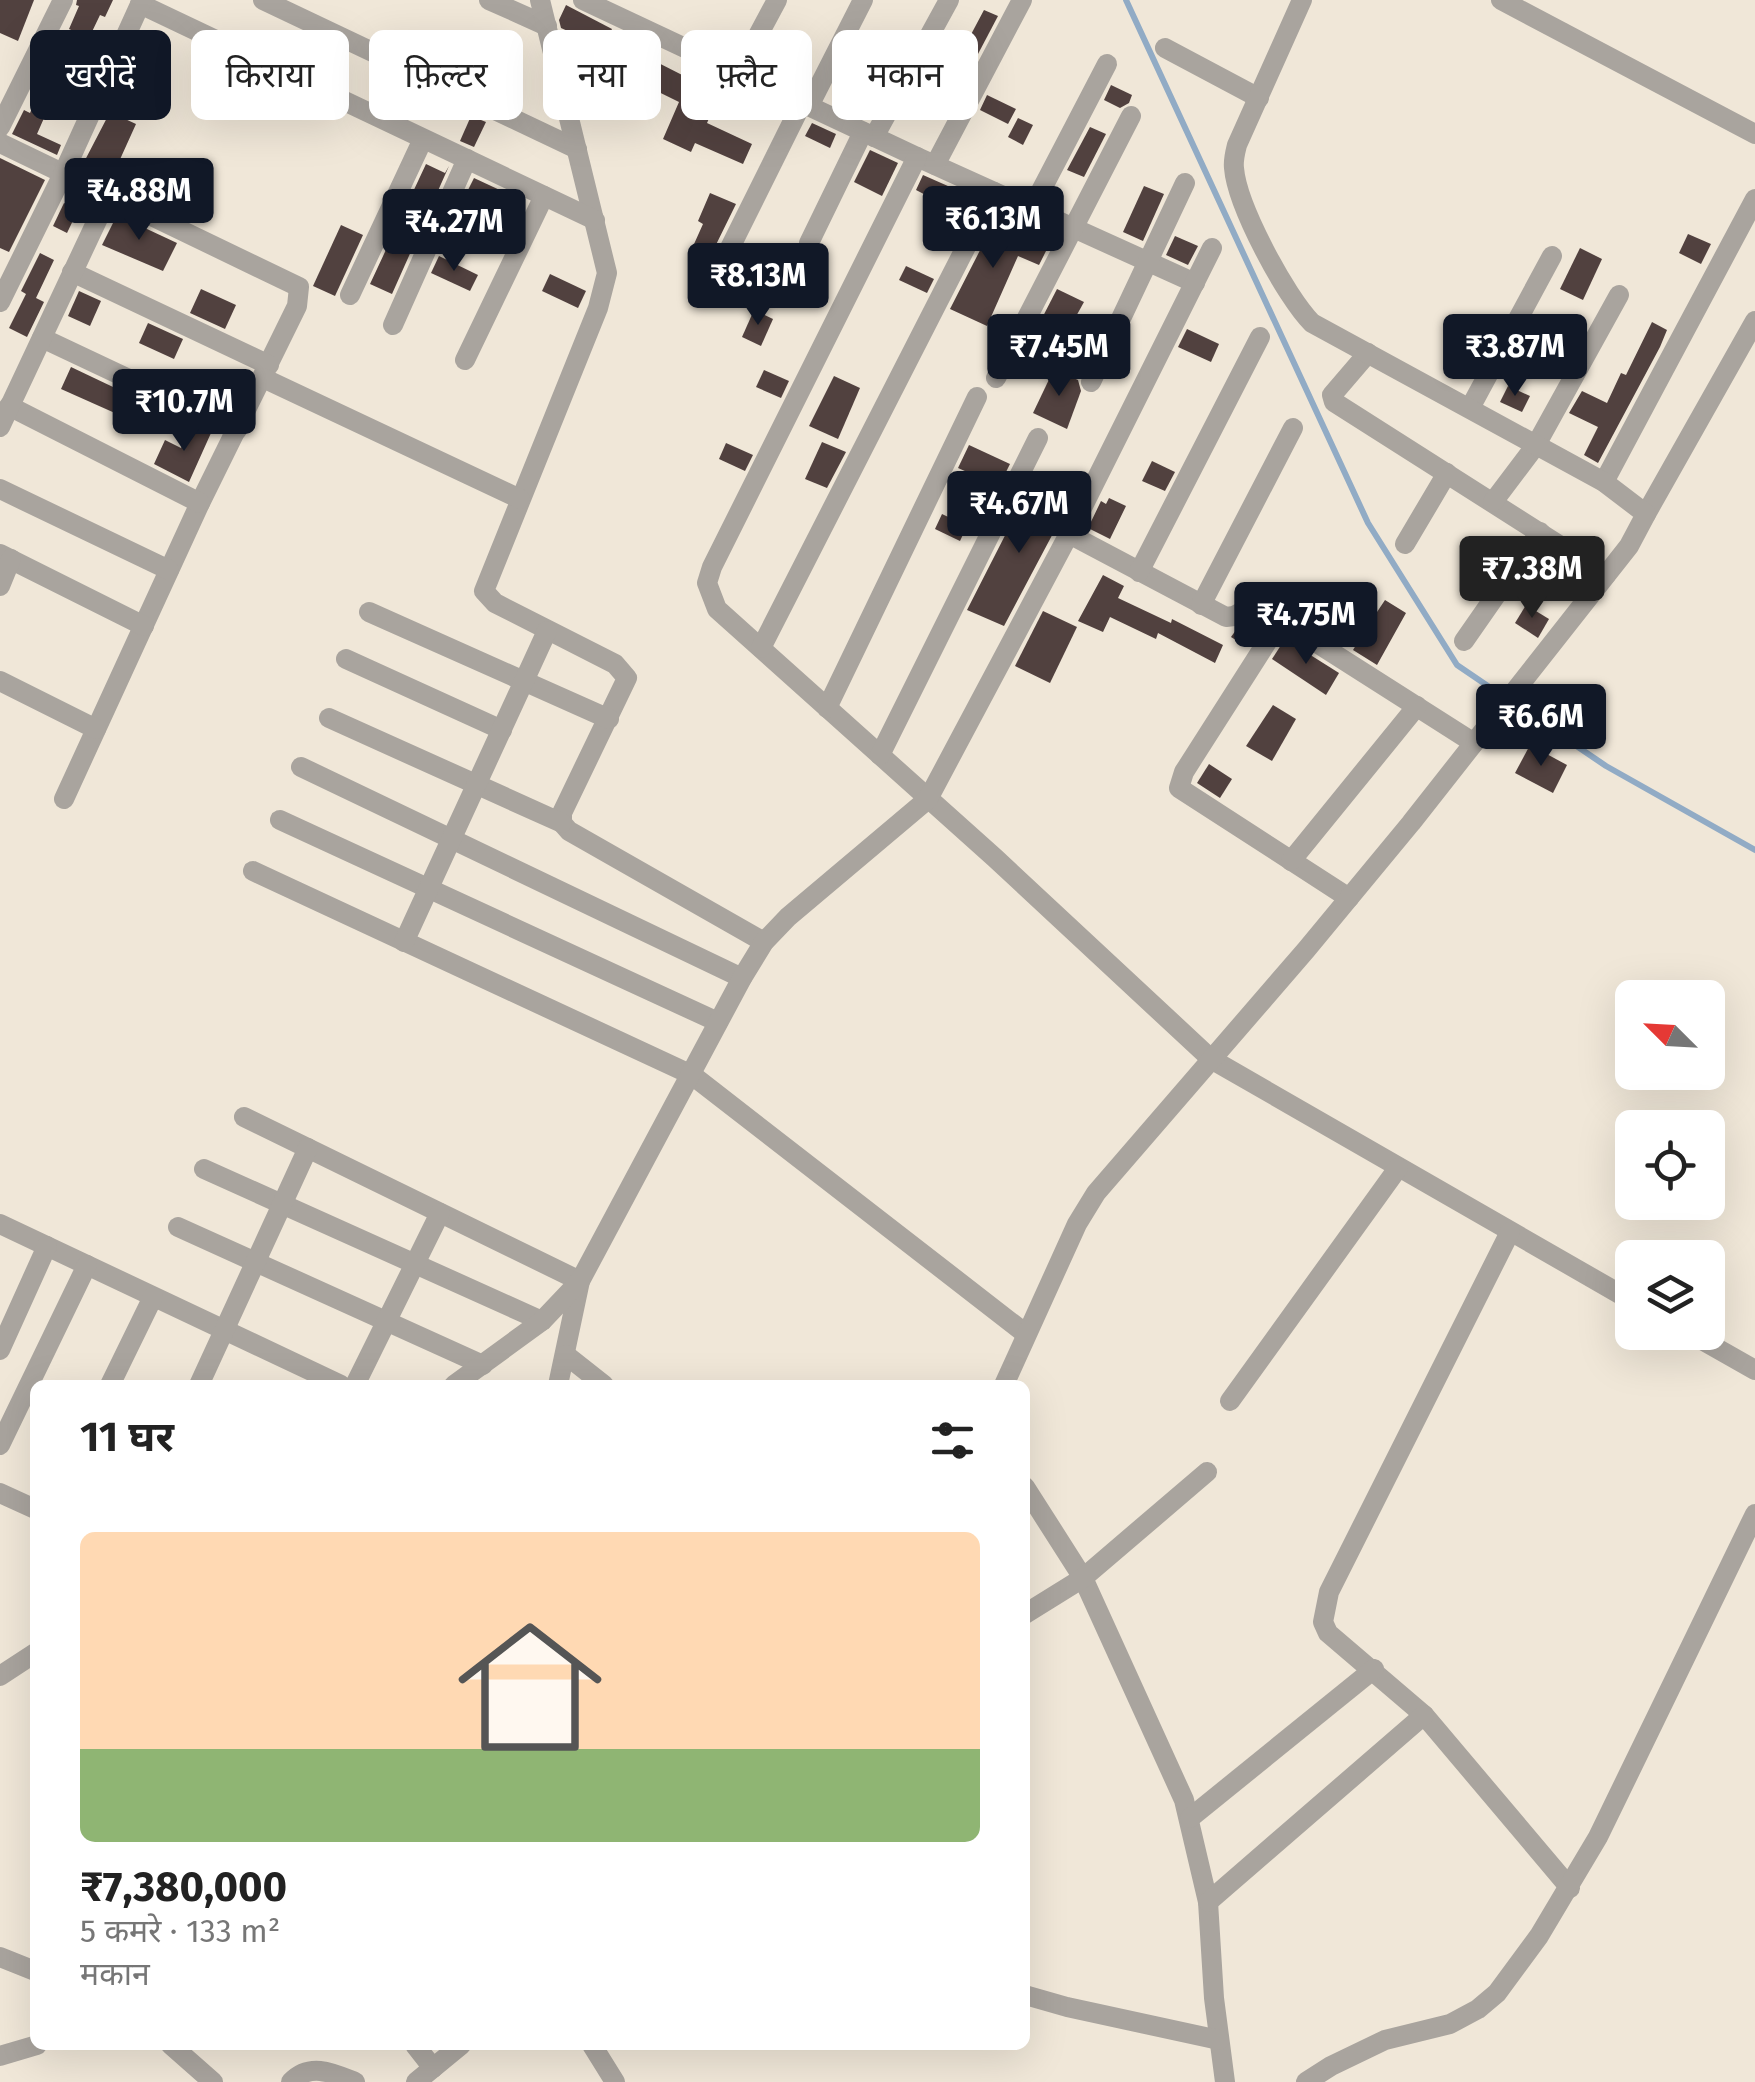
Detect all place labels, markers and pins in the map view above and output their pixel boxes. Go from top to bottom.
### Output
pin: ₹4.88M [58,158,220,243]
pin: ₹6.13M [912,186,1074,271]
pin: ₹4.27M [373,189,535,274]
pin: ₹8.13M [677,243,839,328]
pin: ₹7.45M [978,314,1140,399]
pin: ₹3.87M [1434,314,1596,399]
pin: ₹10.7M [103,369,265,454]
pin: ₹4.67M [938,471,1100,556]
pin: ₹7.38M [1451,536,1613,621]
pin: ₹4.75M [1225,582,1387,667]
pin: ₹6.6M [1471,684,1611,769]

